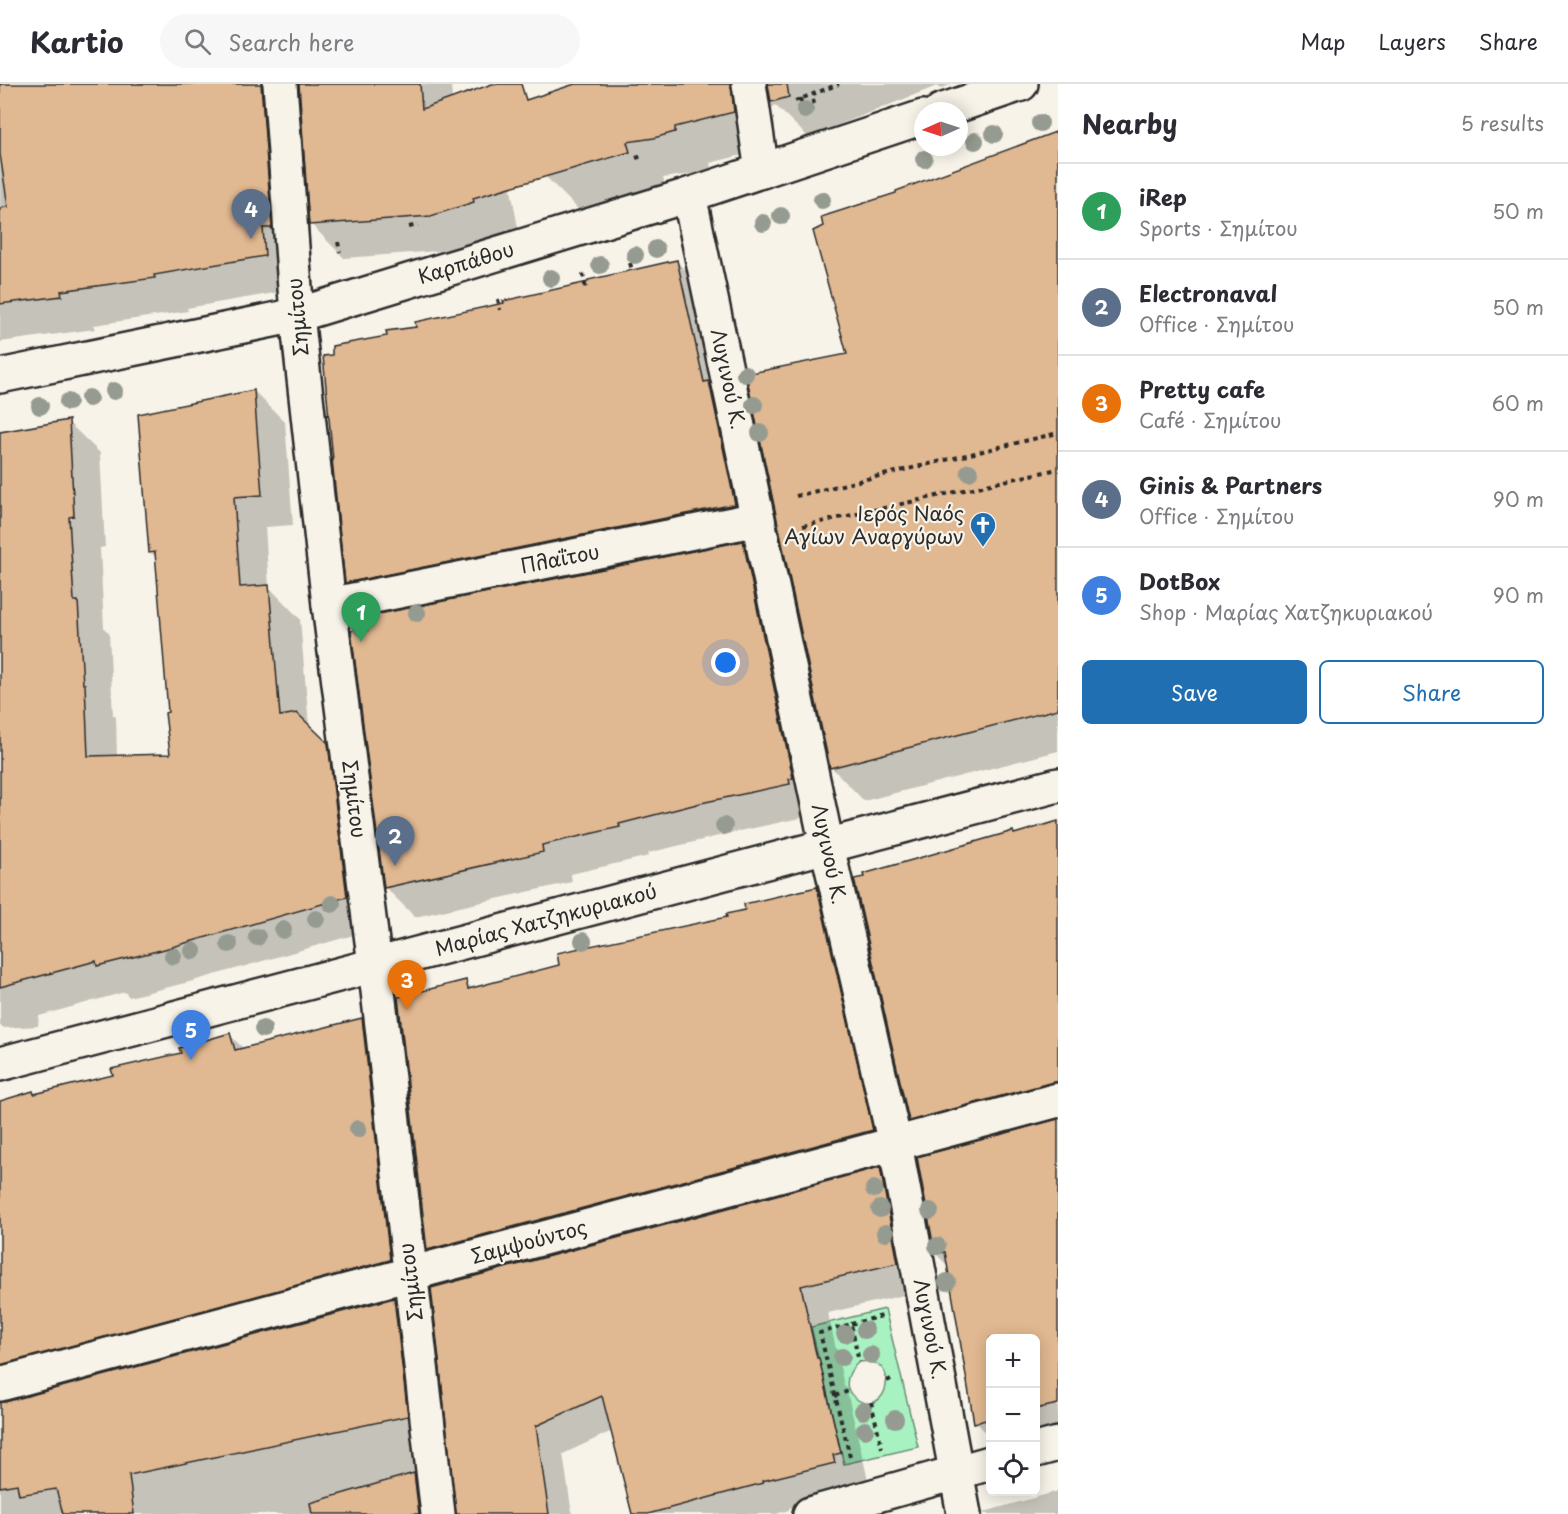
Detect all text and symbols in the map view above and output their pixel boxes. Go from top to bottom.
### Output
search box [160,14,580,68]
text: Kartio [30,20,124,63]
icon: search [181,25,214,58]
text: Search here [229,25,354,58]
text: Map [1301,25,1345,57]
text: Layers [1378,25,1446,57]
text: Share [1479,25,1538,57]
north arrow [914,102,968,156]
text: Nearby [1082,104,1177,143]
text: 5 results [1461,108,1544,138]
text: iRep [1139,180,1187,213]
pin: 4 [232,190,270,239]
text: 1 [1097,196,1106,226]
text: 50 m [1492,196,1544,226]
text: Sports · Σημίτου [1139,213,1298,243]
street label: Καρπάθου [414,233,517,291]
text: Electronaval [1139,276,1277,309]
street label: Σημίτου [279,277,315,357]
text: 2 [1094,292,1109,322]
text: 50 m [1492,292,1544,322]
text: Office · Σημίτου [1139,309,1294,339]
street label: Λυγινού Κ. [704,326,754,432]
text: Pretty cafe [1139,372,1265,405]
text: 3 [1095,388,1108,418]
text: 60 m [1492,388,1544,418]
text: Café · Σημίτου [1139,405,1282,435]
text: Ginis & Partners [1139,468,1322,501]
text: 4 [1095,484,1108,514]
text: 90 m [1493,484,1544,514]
place label: Ιερός Ναός Αγίων Αναργύρων [784,498,964,551]
text: Office · Σημίτου [1139,501,1294,531]
church icon: Ιερός Ναός Αγίων Αναργύρων [968,510,998,548]
street label: Πλαΐτου [518,536,602,580]
text: DotBox [1139,564,1220,597]
text: 5 [1095,580,1108,610]
text: 90 m [1493,580,1544,610]
pin: 1 [342,592,380,642]
text: Shop · Μαρίας Χατζηκυριακού [1139,597,1433,627]
your location [711,648,740,677]
button: Save [1082,660,1307,724]
button: Share [1319,660,1544,724]
street label: Σημίτου [335,758,375,840]
street label: Λυγινού Κ. [805,801,855,907]
pin: 2 [376,816,414,866]
street label: Μαρίας Χατζηκυριακού [432,875,660,963]
pin: 3 [388,960,426,1010]
pin: 5 [172,1010,210,1060]
street label: Σαμψούντος [468,1211,590,1271]
street label: Σημίτου [390,1241,430,1323]
street label: Λυγινού Κ. [907,1276,955,1382]
map controls [986,1334,1040,1496]
button: + [986,1334,1040,1388]
button: − [986,1388,1040,1442]
button: locate [986,1442,1040,1496]

